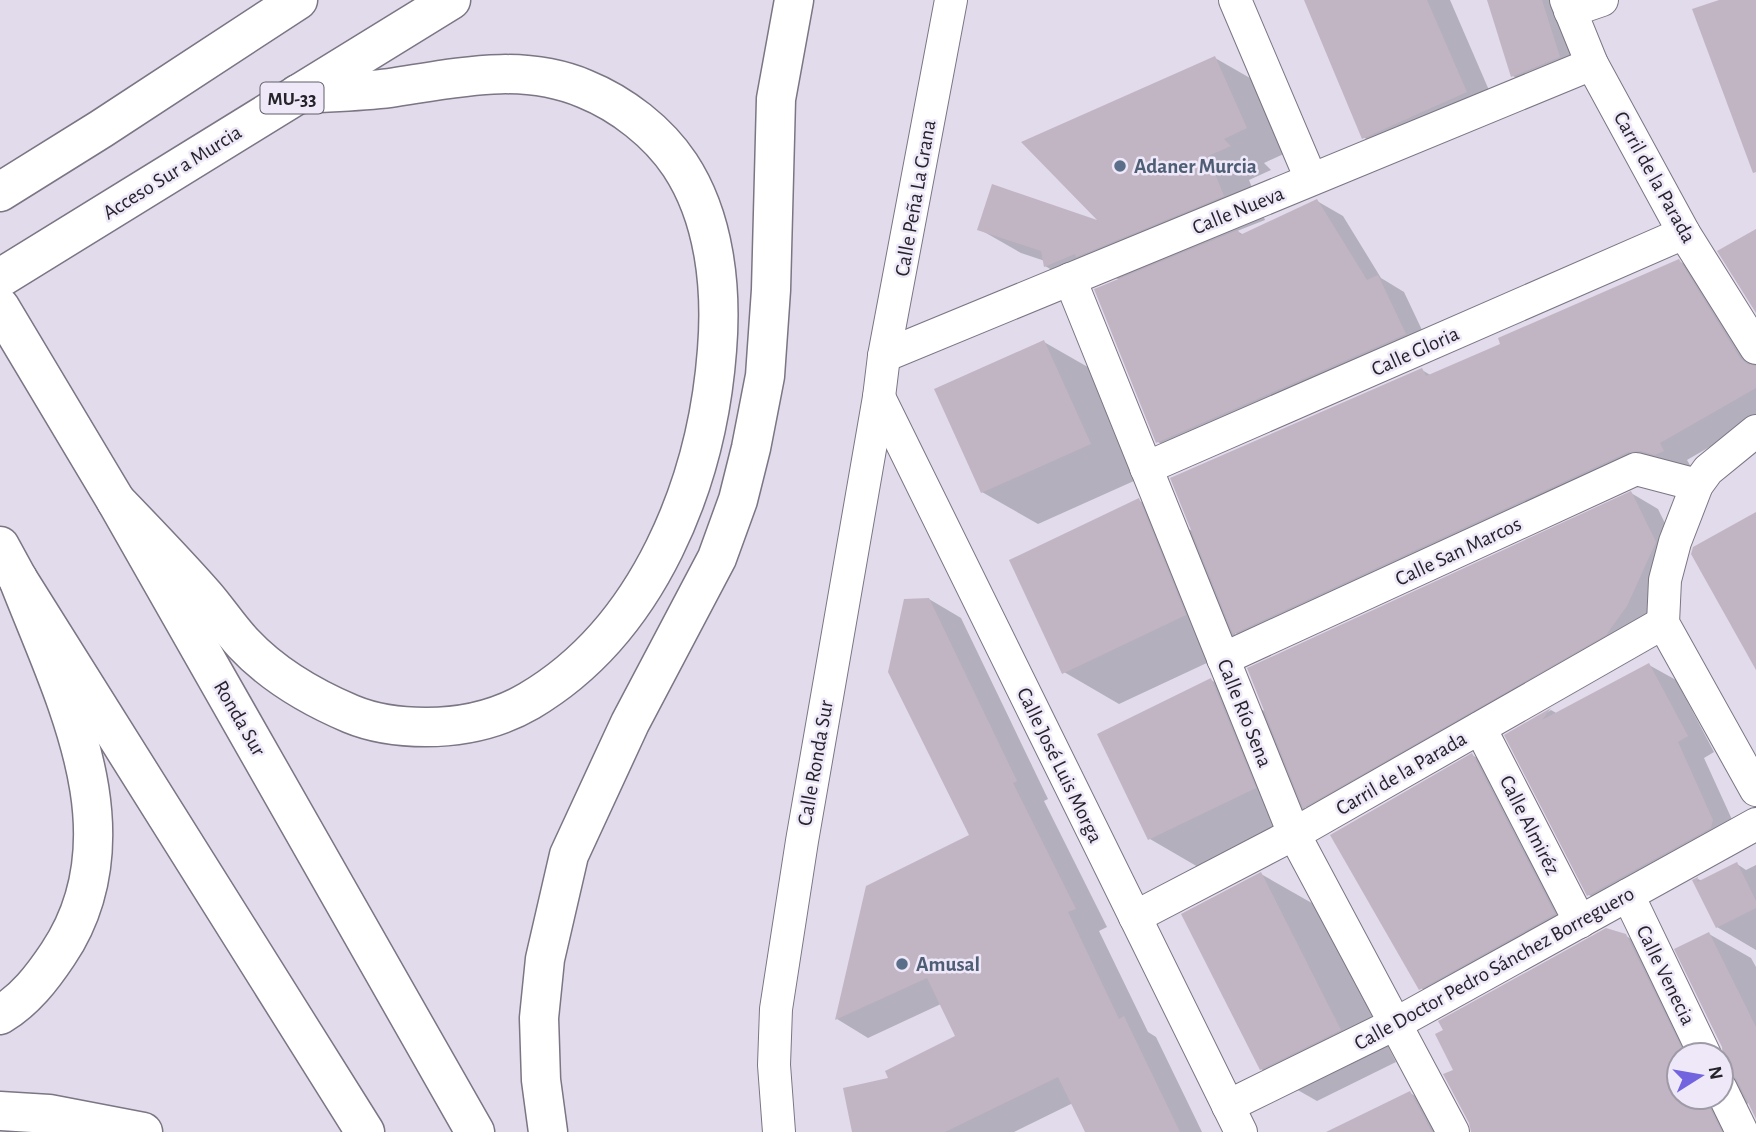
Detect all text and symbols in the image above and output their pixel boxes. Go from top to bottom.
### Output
road number: MU-33 [260,82,324,114]
street label: Carril de la Parada [1610,108,1699,247]
street label: Calle Peña La Grana [891,118,940,278]
street label: Acceso Sur a Murcia [99,121,246,224]
place label: Adaner Murcia [1134,156,1257,177]
marker: Adaner Murcia [1112,158,1128,174]
street label: Calle Nueva [1189,182,1287,238]
street label: Calle Gloria [1368,323,1462,380]
street label: Calle San Marcos [1392,513,1524,590]
street label: Calle Río Sena [1213,656,1276,770]
street label: Ronda Sur [210,677,270,760]
street label: Calle José Luis Morga [1013,684,1106,846]
street label: Calle Ronda Sur [794,698,837,828]
street label: Carril de la Parada [1332,727,1470,819]
street label: Calle Almiréz [1496,772,1564,878]
street label: Calle Doctor Pedro Sánchez Borreguero [1351,883,1638,1054]
street label: Calle Venecia [1632,922,1699,1029]
place label: Amusal [916,954,980,975]
marker: Amusal [894,956,910,972]
north arrow [1665,1041,1735,1111]
text: N [1705,1065,1726,1081]

